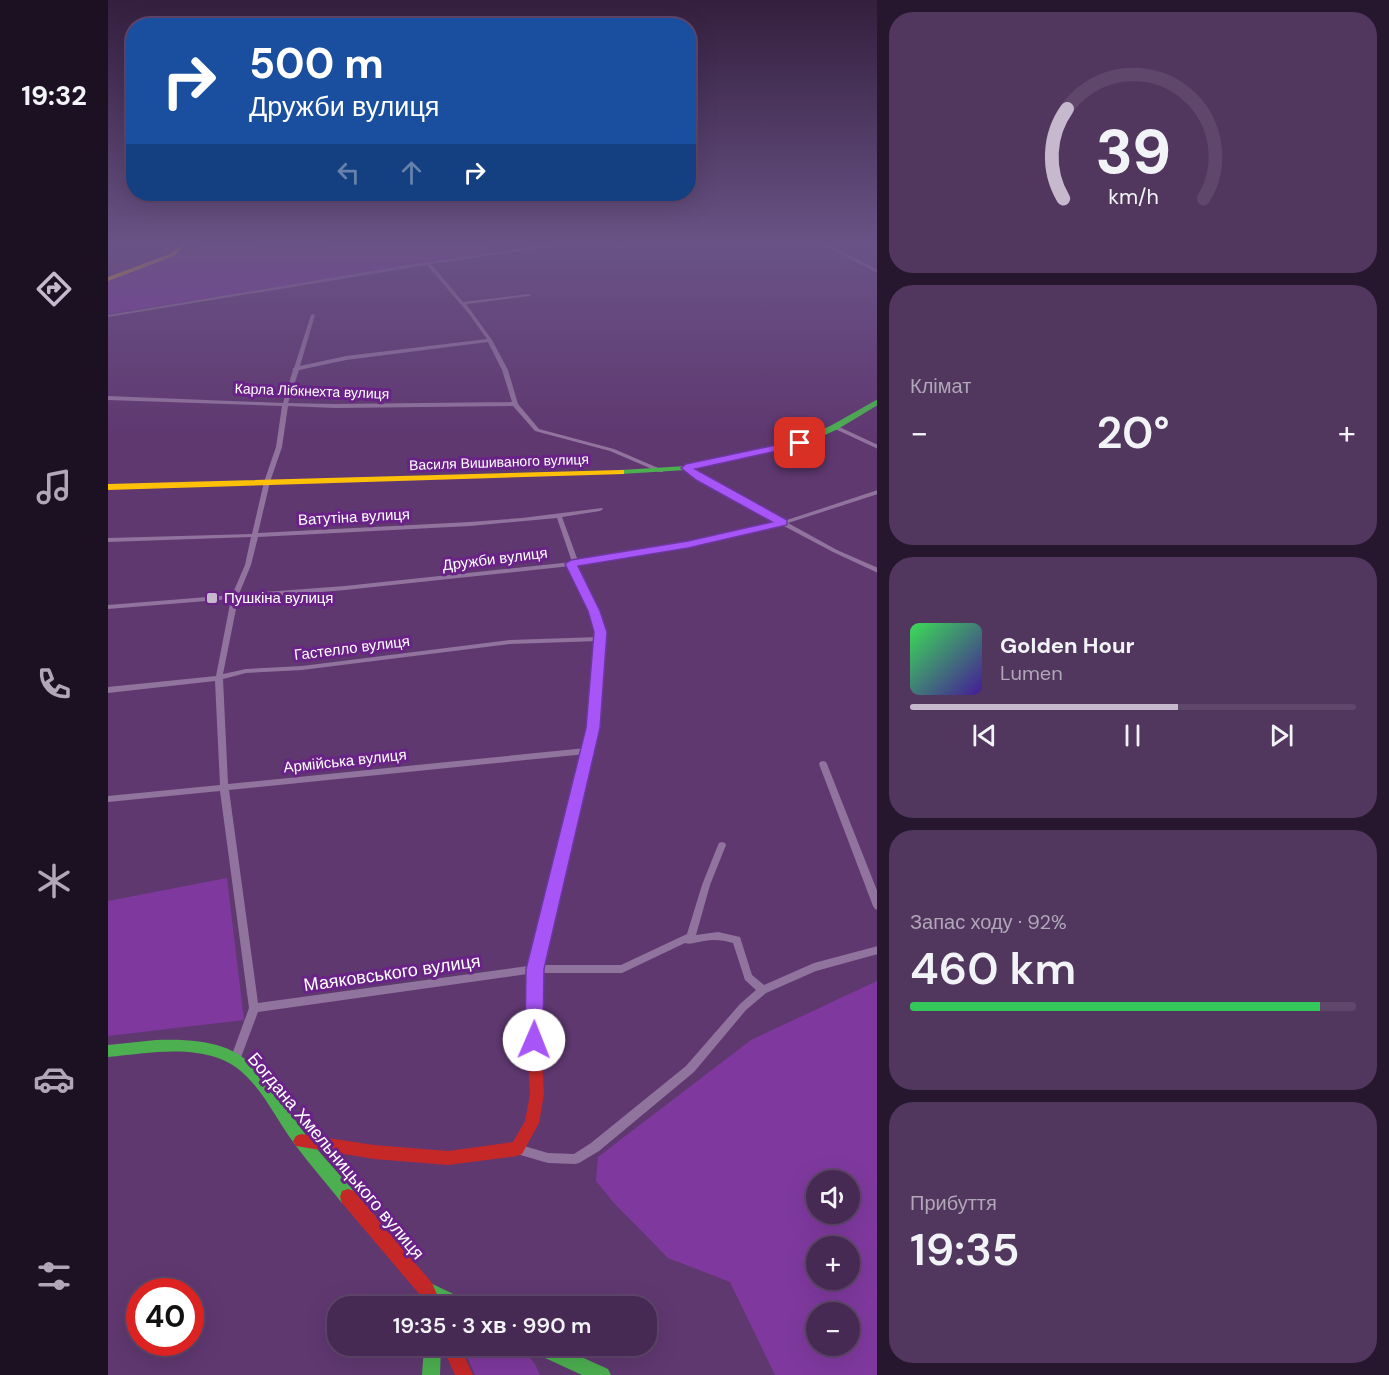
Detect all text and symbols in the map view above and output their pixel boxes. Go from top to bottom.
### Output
text: 500 m [249,36,384,91]
icon: right [150,42,228,120]
text: 19:32 [21,78,87,113]
text: Дружби вулиця [249,89,439,124]
text: 39 [1095,111,1171,192]
icon: left [332,156,365,189]
icon: ahead [395,156,428,189]
icon: right [458,156,491,189]
text: km/h [1108,184,1158,212]
icon: directions [33,268,75,310]
text: Клімат [910,373,971,399]
street label: Карла Лібкнехта вулиця [234,379,390,403]
text: 20° [1096,403,1170,462]
text: − [910,411,928,454]
text: + [1338,411,1356,454]
pin [774,417,825,468]
icon: arrive [783,426,816,459]
street label: Василя Вишиваного вулиця [409,450,589,474]
icon: music [33,466,75,508]
street label: Ватутіна вулиця [298,504,410,530]
street label: Дружби вулиця [441,543,549,575]
place label: Пушкіна вулиця [224,588,333,608]
marker: Пушкіна вулиця [205,591,219,605]
street label: Гастелло вулиця [293,631,411,665]
text: Golden Hour [1000,631,1135,660]
text: Lumen [1000,660,1063,686]
icon: phone [33,663,75,705]
icon: previous [968,719,1001,752]
icon: pause [1116,719,1149,752]
icon: next [1265,719,1298,752]
street label: Армійська вулиця [283,745,407,777]
icon: climate [33,860,75,902]
text: Запас ходу · 92% [910,909,1067,935]
text: 460 km [910,939,1076,998]
street label: Маяковського вулиця [302,949,482,997]
position arrow [502,1008,566,1072]
street label: Богдана Хмельницького вулиця [242,1047,430,1265]
icon: car [33,1058,75,1100]
map controls [806,1170,860,1356]
button: sound [806,1170,860,1224]
text: Прибуття [910,1190,997,1216]
text: 19:35 [910,1220,1020,1279]
button: + [806,1236,860,1290]
icon: filters [33,1255,75,1297]
speed limit sign: 40 [126,1278,204,1356]
button: − [806,1302,860,1356]
text: 19:35 · 3 хв · 990 m [393,1311,591,1340]

